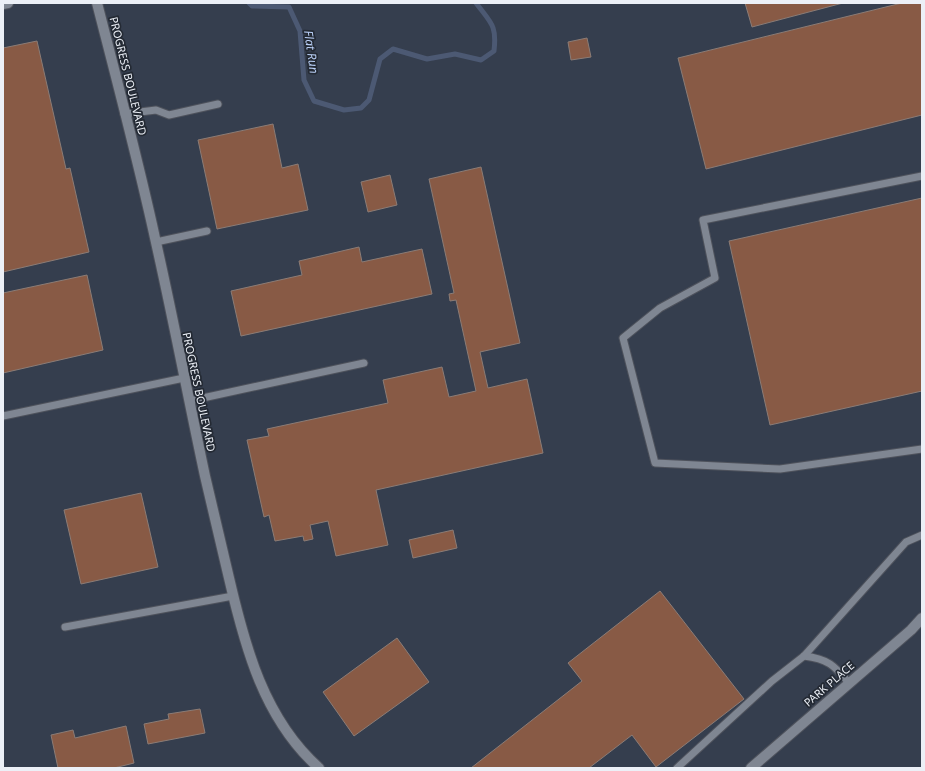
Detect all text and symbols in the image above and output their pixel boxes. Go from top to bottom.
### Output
street label: PROGRESS BOULEVARD [106,15,150,137]
water label: Flat Run [300,29,323,75]
street label: PROGRESS BOULEVARD [179,331,219,453]
street label: PARK PLACE [800,658,857,710]

